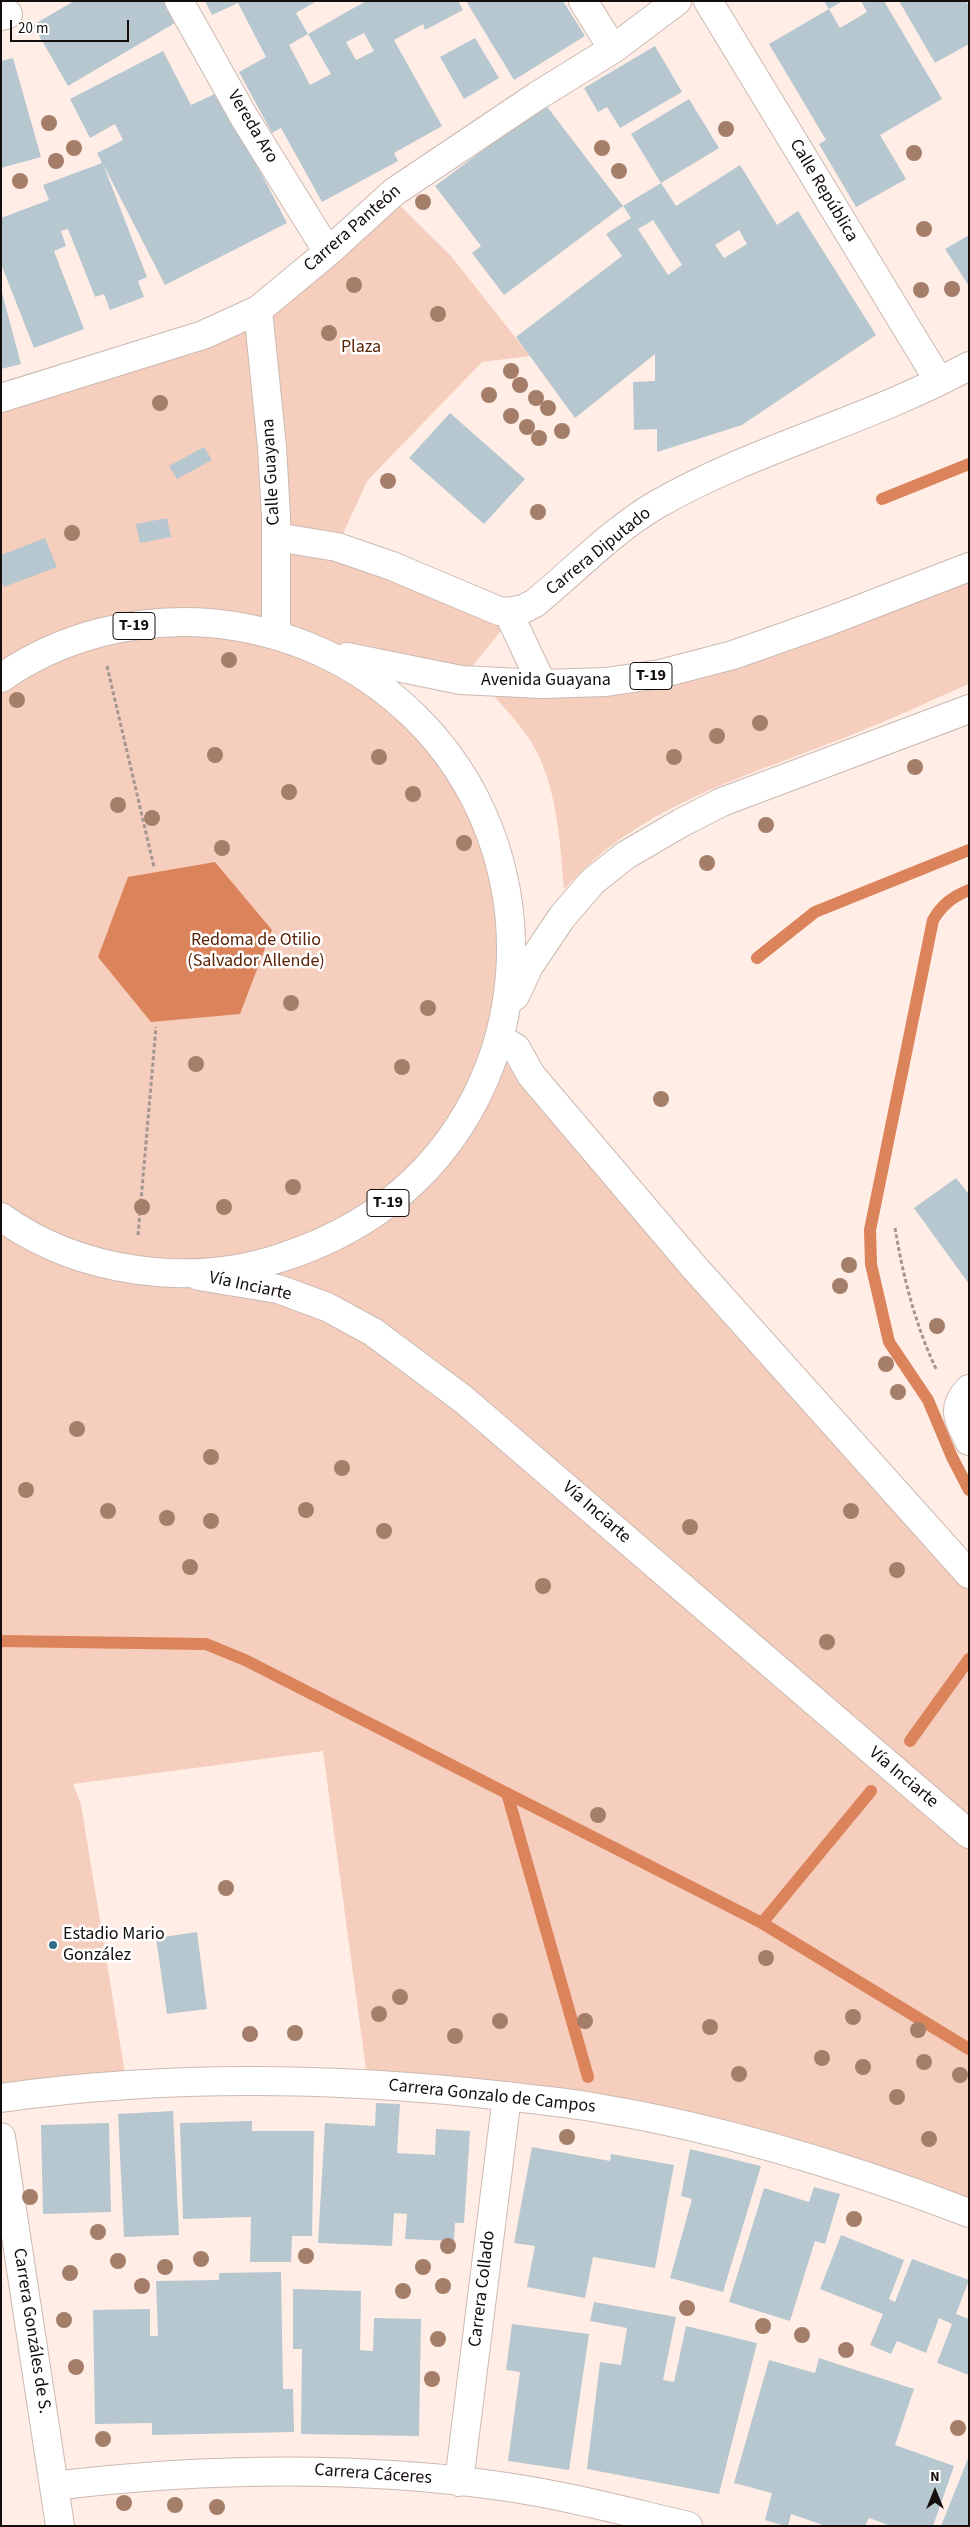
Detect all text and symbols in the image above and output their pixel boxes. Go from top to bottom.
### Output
scale bar [12,10,131,42]
text: 20 m [18,18,48,39]
street label: Vereda Aro [222,87,282,167]
street label: Calle República [784,136,862,246]
street label: Carrera Panteón [300,181,406,277]
park label: Plaza [341,337,381,359]
street label: Calle Guayana [258,418,286,526]
street label: Carrera Diputado [542,503,656,601]
road number: T-19 [113,612,155,640]
road number: T-19 [630,662,672,689]
street label: Avenida Guayana [481,670,611,692]
park label: Redoma de Otilio (Salvador Allende) [187,930,325,972]
road number: T-19 [367,1190,409,1216]
street label: Vía Inciarte [207,1268,293,1306]
street label: Vía Inciarte [557,1477,635,1549]
street label: Vía Inciarte [864,1743,942,1813]
place label: Estadio Mario González [63,1924,165,1966]
marker: Estadio Mario González [47,1939,59,1951]
street label: Carrera Gonzalo de Campos [387,2075,597,2119]
street label: Carrera Collado [465,2230,501,2348]
street label: Carrera Gonzáles de S. [7,2247,55,2415]
street label: Carrera Cáceres [314,2460,432,2490]
north arrow [910,2467,960,2517]
text: N [930,2467,940,2487]

